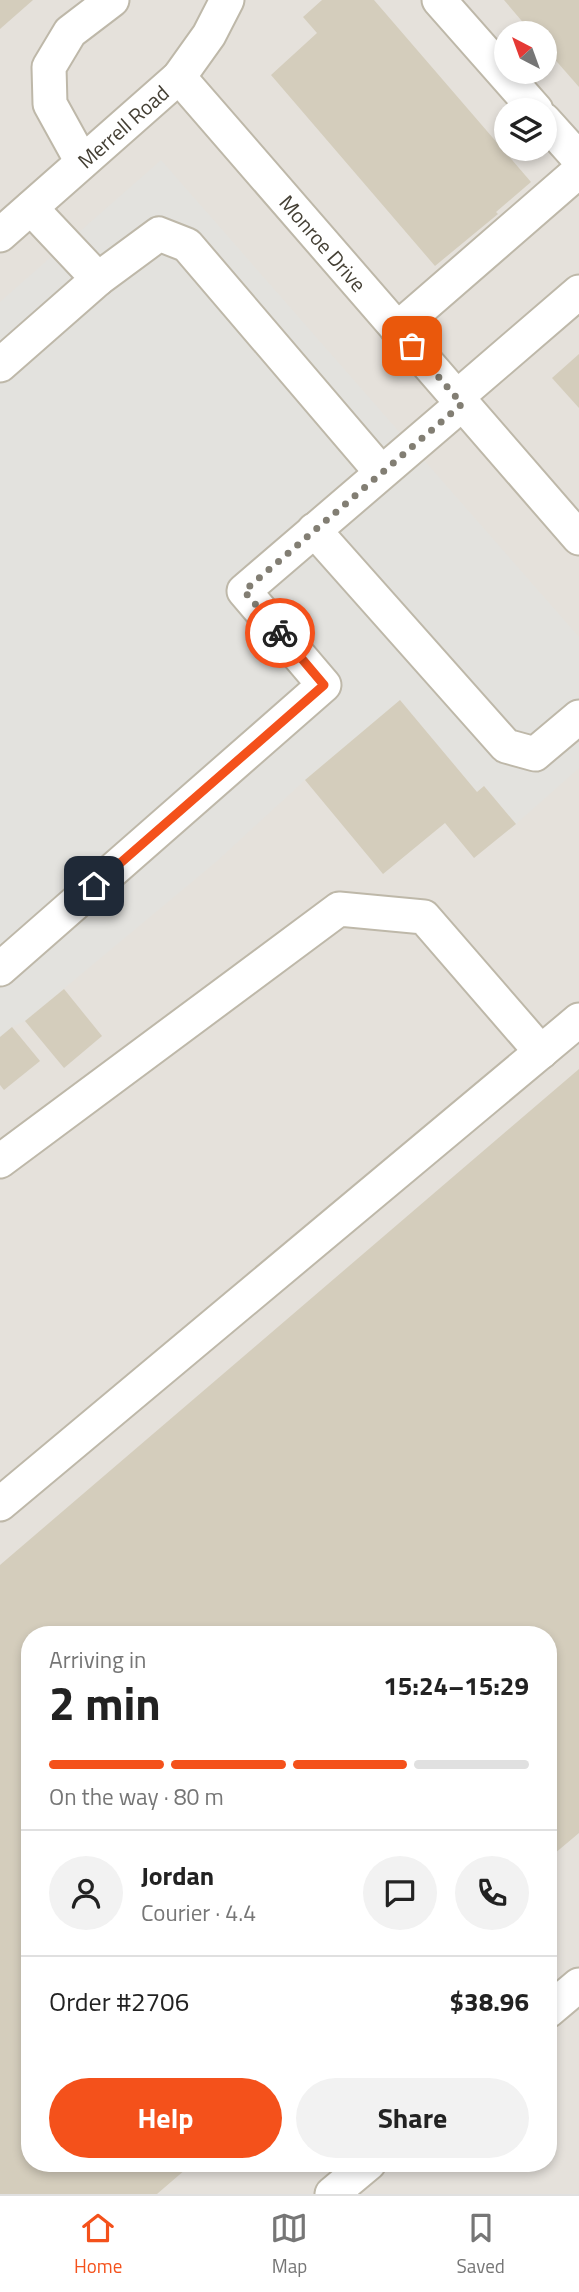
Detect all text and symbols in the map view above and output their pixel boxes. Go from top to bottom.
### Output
north arrow [494,21,556,84]
map controls [494,21,557,161]
street label: Merrell Road [70,77,176,176]
button: layers [494,98,557,161]
street label: Monroe Drive [272,188,374,299]
pin [382,316,442,376]
icon: bag [393,327,431,365]
courier [245,598,315,668]
icon: bike [261,614,299,652]
pin [64,856,124,916]
icon: home [75,867,113,905]
text: Arriving in [49,1642,146,1677]
text: 15:24–15:29 [383,1666,529,1705]
text: 2 min [49,1668,161,1738]
text: On the way · 80 m [49,1779,224,1814]
button: person [49,1856,123,1930]
text: Jordan [141,1856,214,1895]
button: chat [363,1856,437,1930]
button: phone [455,1856,529,1930]
text: Courier · 4.4 [141,1895,256,1930]
text: Order #2706 [49,1982,189,2021]
text: $38.96 [450,1982,529,2021]
button: Help [49,2078,282,2158]
button: Share [296,2078,529,2158]
tab: Home [74,2209,122,2280]
tab: Map [270,2209,308,2280]
tab: Saved [457,2209,505,2280]

